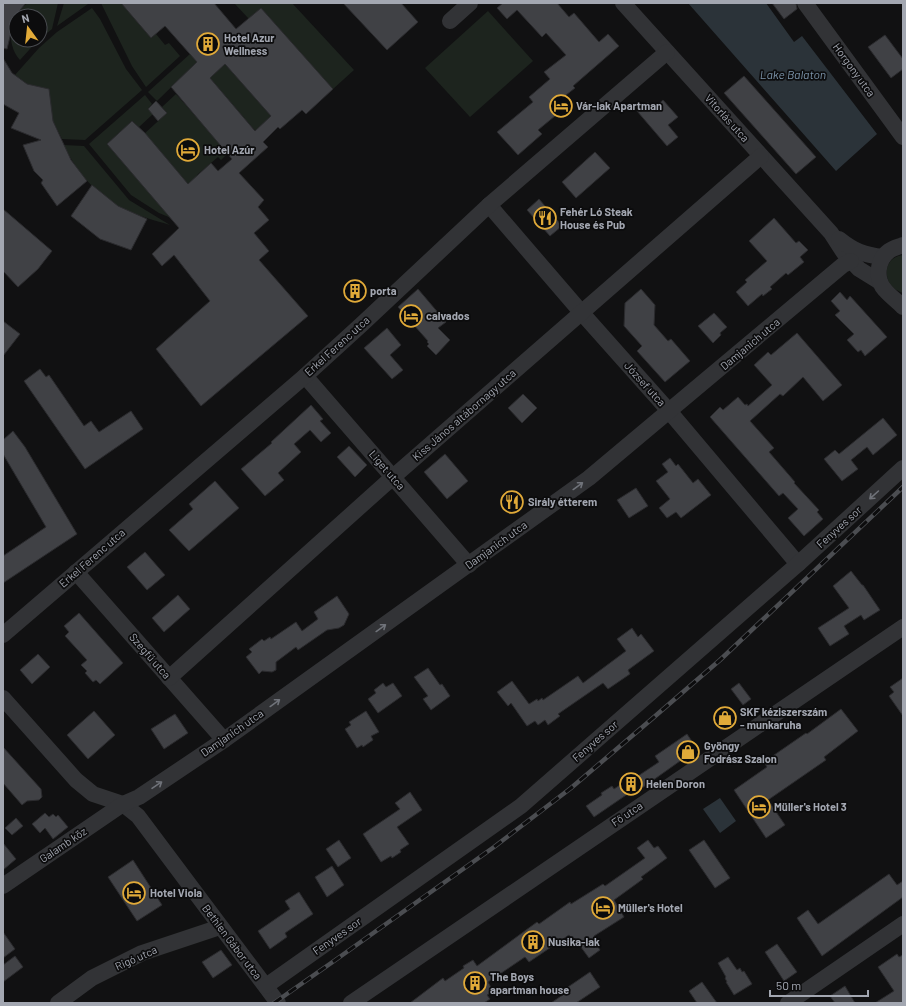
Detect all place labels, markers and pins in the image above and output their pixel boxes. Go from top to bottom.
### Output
building icon: Hotel Azur Wellness [195,31,221,57]
place label: Hotel Azur Wellness [224,31,275,57]
hotel icon: Vár-lak Apartman [548,93,574,119]
place label: Vár-lak Apartman [576,99,662,112]
hotel icon: Hotel Azúr [175,137,201,163]
place label: Hotel Azúr [204,143,255,156]
restaurant icon: Fehér Ló Steak House és Pub [532,205,558,231]
place label: Fehér Ló Steak House és Pub [560,205,633,231]
building icon: porta [342,278,368,304]
place label: porta [370,284,397,297]
hotel icon: calvados [398,303,424,329]
place label: calvados [426,309,470,322]
restaurant icon: Sirály étterem [499,489,525,515]
place label: Sirály étterem [528,495,597,508]
shop icon: SKF kéziszerszám - munkaruha [712,705,738,731]
place label: SKF kéziszerszám - munkaruha [740,705,827,731]
shop icon: Gyöngy Fodrász Szalon [675,739,701,765]
place label: Gyöngy Fodrász Szalon [704,739,777,765]
building icon: Helen Doron [618,771,644,797]
place label: Helen Doron [646,777,705,790]
hotel icon: Müller's Hotel 3 [746,794,772,820]
place label: Müller's Hotel 3 [774,800,847,813]
hotel icon: Hotel Viola [121,880,147,906]
place label: Hotel Viola [150,886,202,899]
hotel icon: Müller's Hotel [590,895,616,921]
place label: Müller's Hotel [618,901,683,914]
building icon: Nusika-lak [520,929,546,955]
place label: Nusika-lak [548,935,600,948]
building icon: The Boys apartman house [462,970,488,996]
place label: The Boys apartman house [490,970,569,996]

